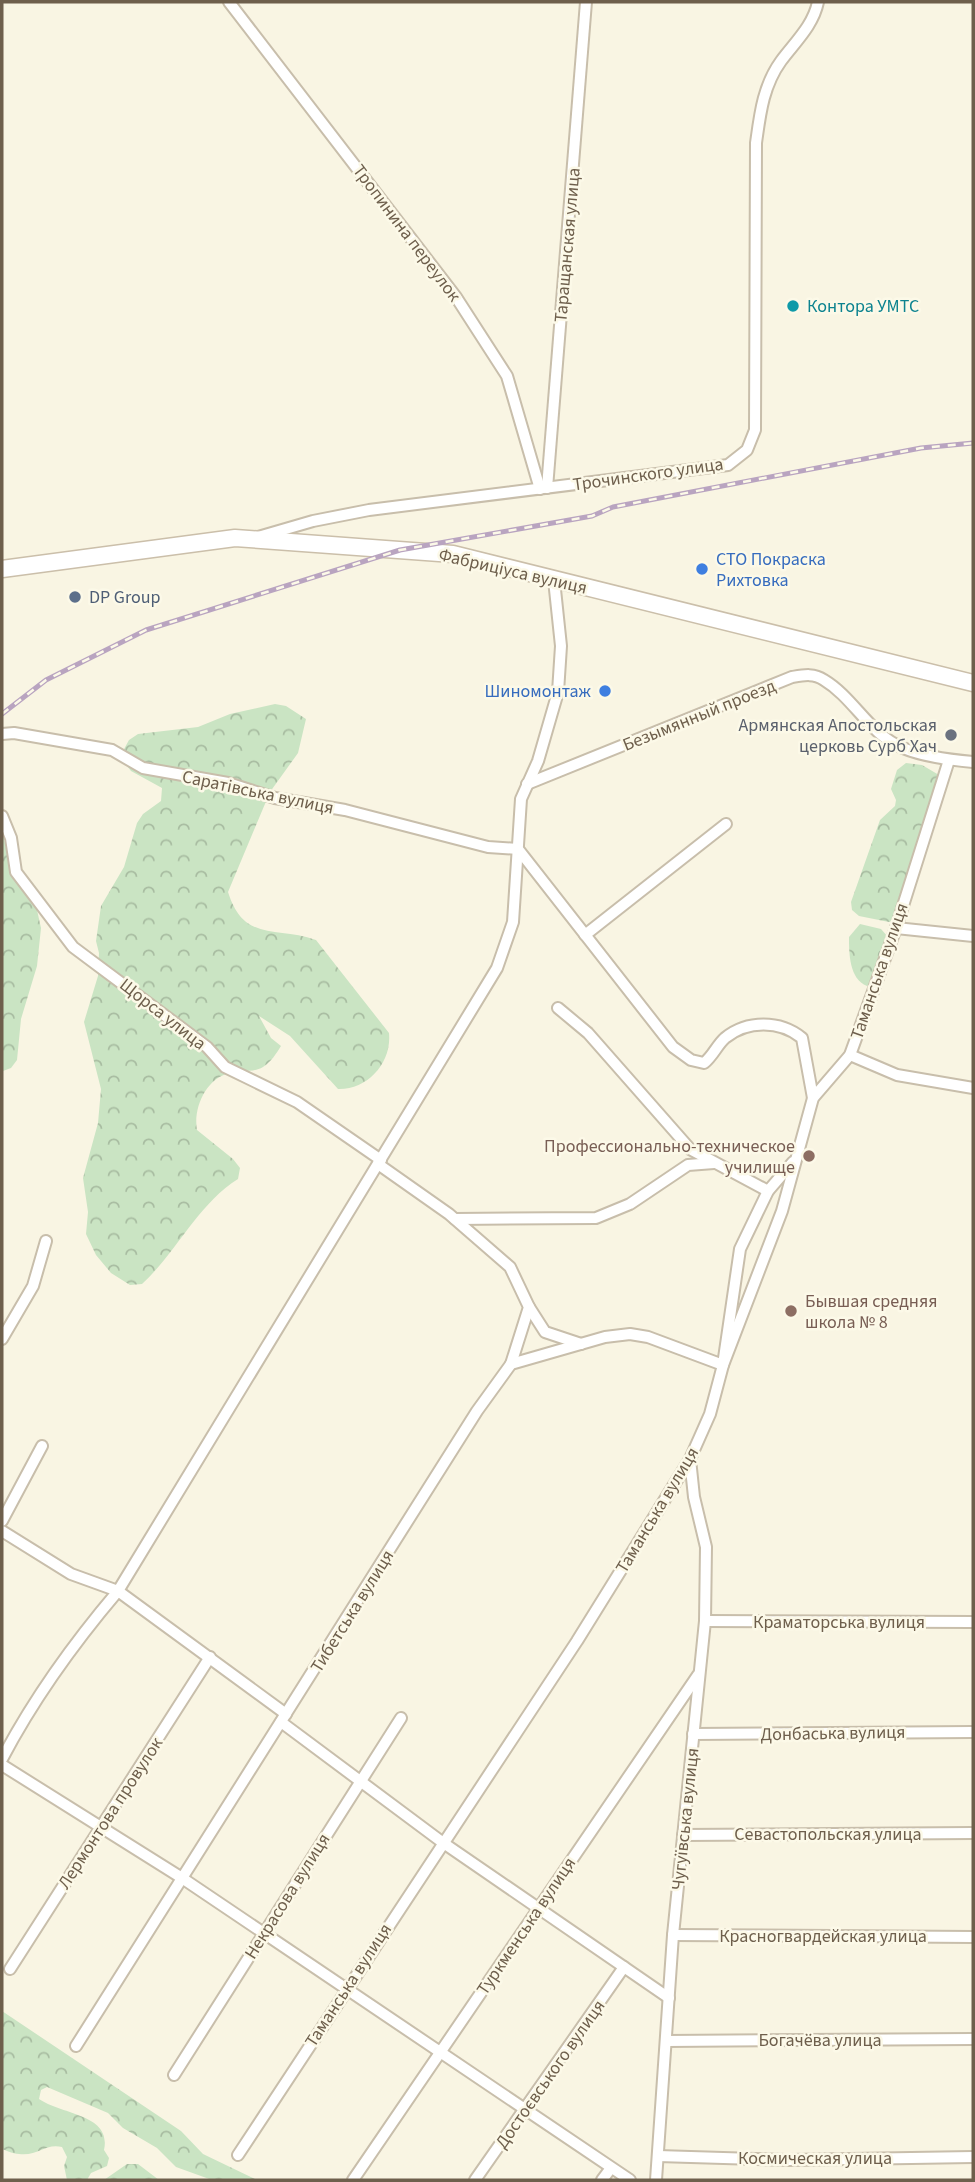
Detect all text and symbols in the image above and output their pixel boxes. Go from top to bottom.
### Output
street label: Тропинина переулок [347,159,467,307]
street label: Таращанская улица [548,167,587,323]
place label: Контора УМТС [807,294,919,319]
marker: Контора УМТС [785,298,801,314]
street label: Трочинского улица [571,452,725,497]
street label: Фабриціуса вулиця [436,542,590,601]
place label: СТО Покраска Рихтовка [716,547,826,593]
marker: СТО Покраска Рихтовка [694,561,710,577]
place label: DP Group [89,585,161,610]
marker: DP Group [67,589,83,605]
street label: Безымянный проезд [619,673,780,758]
place label: Шиномонтаж [485,679,592,704]
marker: Шиномонтаж [597,683,613,699]
place label: Армянская Апостольская церковь Сурб Хач [739,713,937,759]
marker: Армянская Апостольская церковь Сурб Хач [943,727,959,743]
street label: Саратівська вулиця [180,764,336,821]
street label: Таманська вулиця [844,900,915,1043]
street label: Щорса улица [114,973,211,1056]
place label: Профессионально-техническое училище [544,1134,795,1180]
marker: Профессионально-техническое училище [801,1148,817,1164]
place label: Бывшая средняя школа № 8 [805,1289,938,1335]
marker: Бывшая средняя школа № 8 [783,1303,799,1319]
street label: Таманська вулиця [610,1443,705,1578]
street label: Тибетська вулиця [305,1545,400,1677]
street label: Краматорська вулиця [753,1610,925,1635]
street label: Донбаська вулиця [760,1720,906,1747]
street label: Лермонтова провулок [52,1732,169,1894]
street label: Чугуївська вулиця [666,1747,705,1892]
street label: Севастопольская улица [734,1822,922,1847]
street label: Некрасова вулиця [239,1829,336,1964]
street label: Туркменська вулиця [471,1852,582,2000]
street label: Таманська вулиця [299,1919,398,2052]
street label: Красногвардейская улица [719,1924,927,1949]
street label: Достоєвського вулиця [490,1995,611,2154]
street label: Богачёва улица [758,2028,882,2053]
street label: Космическая улица [738,2146,892,2171]

